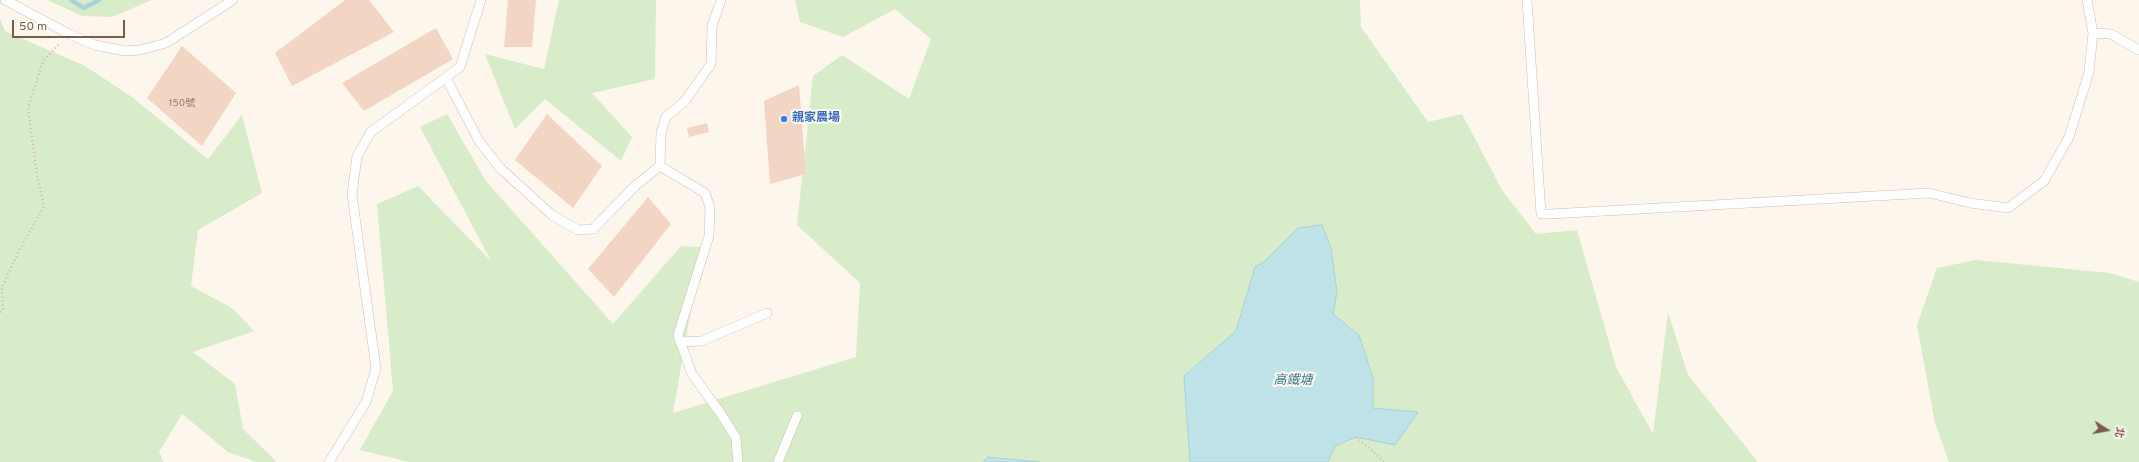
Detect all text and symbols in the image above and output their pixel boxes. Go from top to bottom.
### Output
scale bar [14,12,127,38]
text: 50 m [19,19,47,35]
house number: 150號 [169,98,195,110]
place label: 親家農場 [792,112,840,126]
marker: 親家農場 [779,114,789,124]
water label: 高鐵塘 [1274,373,1312,389]
north arrow [2087,410,2127,450]
text: 北 [2111,426,2127,439]

